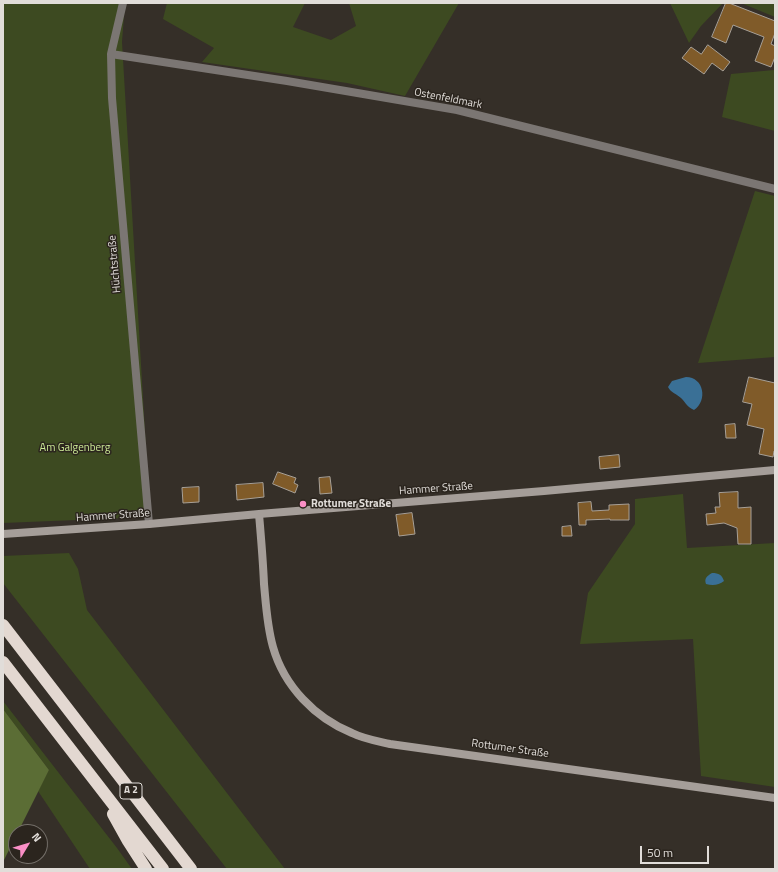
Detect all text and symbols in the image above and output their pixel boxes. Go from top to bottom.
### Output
street label: Ostenfeldmark [413,86,483,112]
street label: Hüchtstraße [106,235,124,293]
park label: Am Galgenberg [40,441,110,455]
street label: Hammer Straße [399,480,473,498]
place label: Rottumer Straße [311,497,391,511]
marker: Rottumer Straße [298,499,308,509]
street label: Hammer Straße [76,507,150,525]
street label: Rottumer Straße [471,737,549,761]
road number: A 2 [120,783,142,799]
north arrow [8,824,48,864]
text: N [28,829,45,845]
scale bar [642,838,711,864]
text: 50 m [647,843,673,862]

